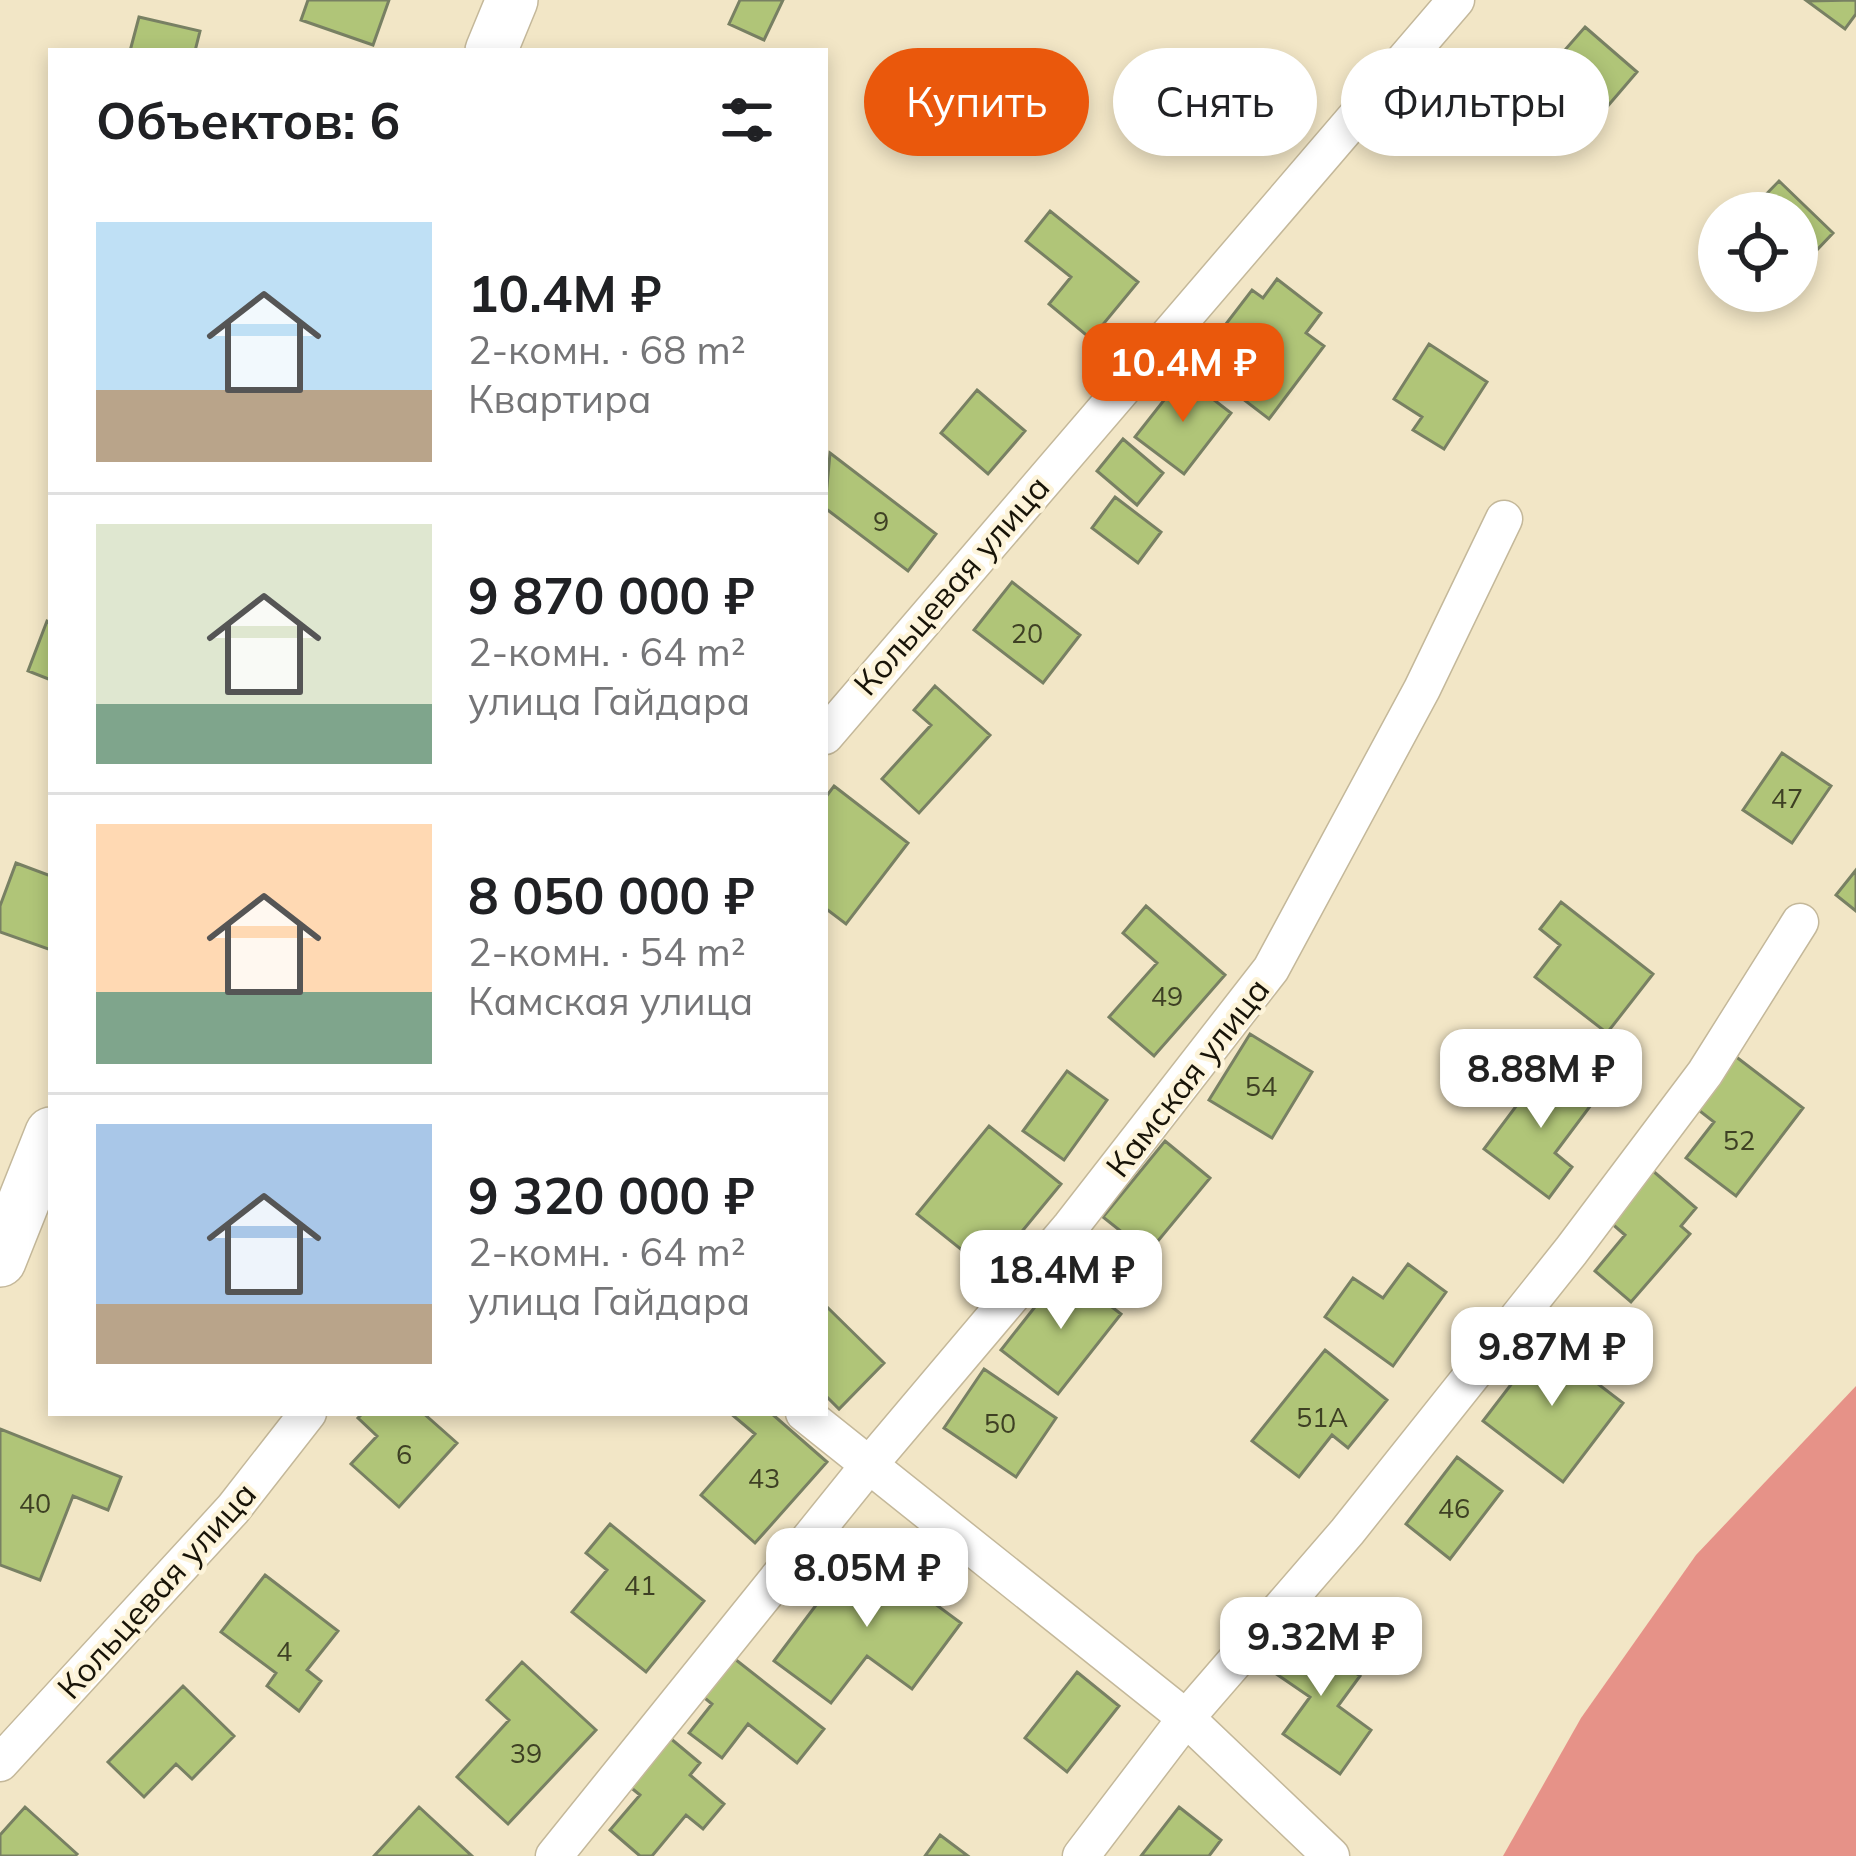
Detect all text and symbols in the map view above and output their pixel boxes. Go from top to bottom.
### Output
chip: Купить [864,48,1089,156]
chip: Снять [1113,48,1317,156]
chip: Фильтры [1341,48,1609,156]
icon: filters [714,87,780,153]
text: Объектов: 6 [96,88,400,152]
map controls [1698,192,1818,312]
button: locate [1698,192,1818,312]
text: 10.4M ₽ [468,261,661,325]
icon: home [192,270,336,414]
pin: 10.4M ₽ [1072,323,1294,425]
text: 2-комн. · 68 m² [468,325,746,374]
text: 10.4M ₽ [1109,337,1257,386]
text: Квартира [468,374,652,423]
street label: Кольцевая улица [844,467,1058,703]
house number: 9 [873,504,889,538]
text: 9 870 000 ₽ [468,563,755,627]
icon: home [192,572,336,716]
house number: 20 [1011,616,1043,650]
text: 2-комн. · 64 m² [468,627,746,676]
text: улица Гайдара [468,676,750,725]
house number: 47 [1771,781,1803,815]
text: 8 050 000 ₽ [468,863,755,927]
icon: home [192,872,336,1016]
text: 2-комн. · 54 m² [468,927,746,976]
street label: Камская улица [1097,969,1277,1185]
text: Камская улица [468,976,753,1025]
house number: 49 [1151,979,1183,1013]
pin: 8.88M ₽ [1430,1029,1652,1131]
text: 8.88M ₽ [1467,1043,1615,1092]
house number: 54 [1245,1069,1277,1103]
house number: 52 [1723,1123,1755,1157]
text: 9 320 000 ₽ [468,1163,755,1227]
icon: home [192,1172,336,1316]
text: 2-комн. · 64 m² [468,1227,746,1276]
pin: 18.4M ₽ [950,1230,1172,1332]
text: 18.4M ₽ [987,1244,1135,1293]
text: улица Гайдара [468,1276,750,1325]
pin: 9.87M ₽ [1441,1307,1663,1409]
text: 9.87M ₽ [1478,1321,1626,1370]
house number: 51А [1296,1400,1348,1434]
house number: 50 [984,1406,1016,1440]
house number: 6 [396,1437,412,1471]
house number: 43 [748,1461,780,1495]
street label: Кольцевая улица [48,1473,264,1707]
house number: 40 [19,1486,51,1520]
house number: 46 [1438,1491,1470,1525]
pin: 8.05M ₽ [756,1528,978,1630]
text: 8.05M ₽ [793,1542,941,1591]
house number: 41 [624,1568,656,1602]
pin: 9.32M ₽ [1210,1597,1432,1699]
text: 9.32M ₽ [1247,1611,1395,1660]
house number: 4 [276,1634,292,1668]
house number: 39 [510,1736,542,1770]

